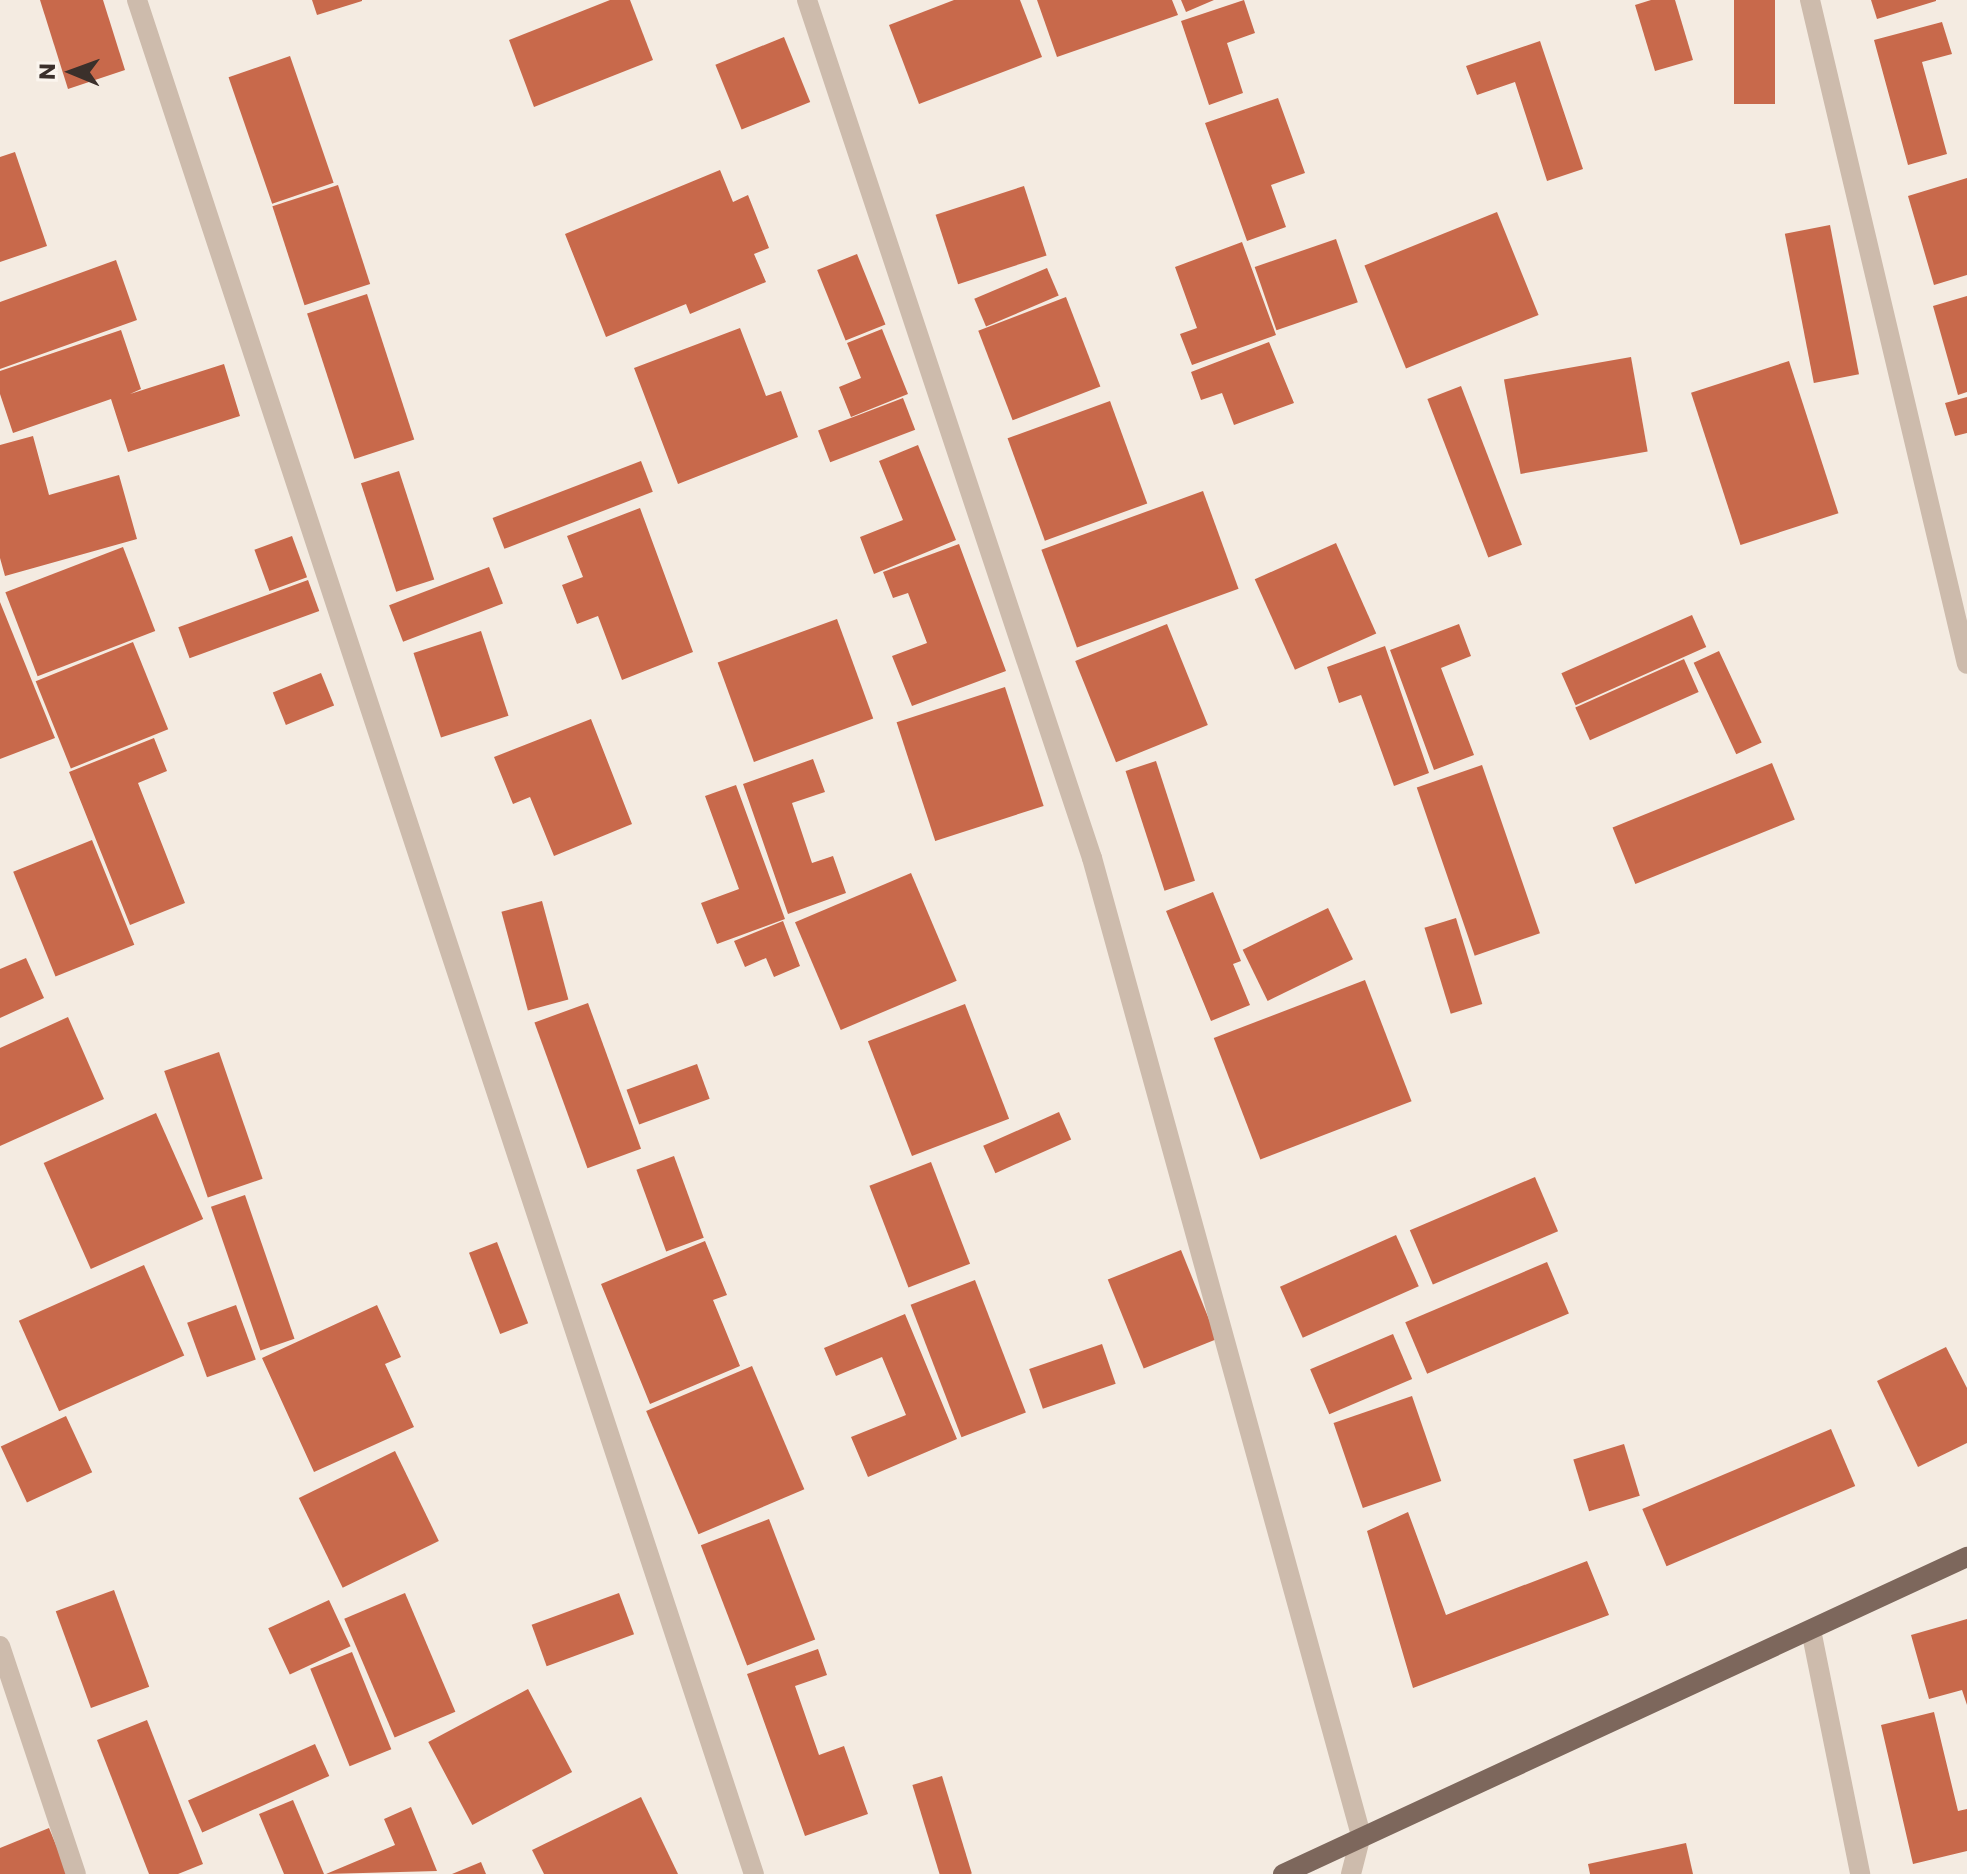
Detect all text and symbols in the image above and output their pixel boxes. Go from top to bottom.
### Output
north arrow [32,32,112,112]
text: N [32,63,63,80]

